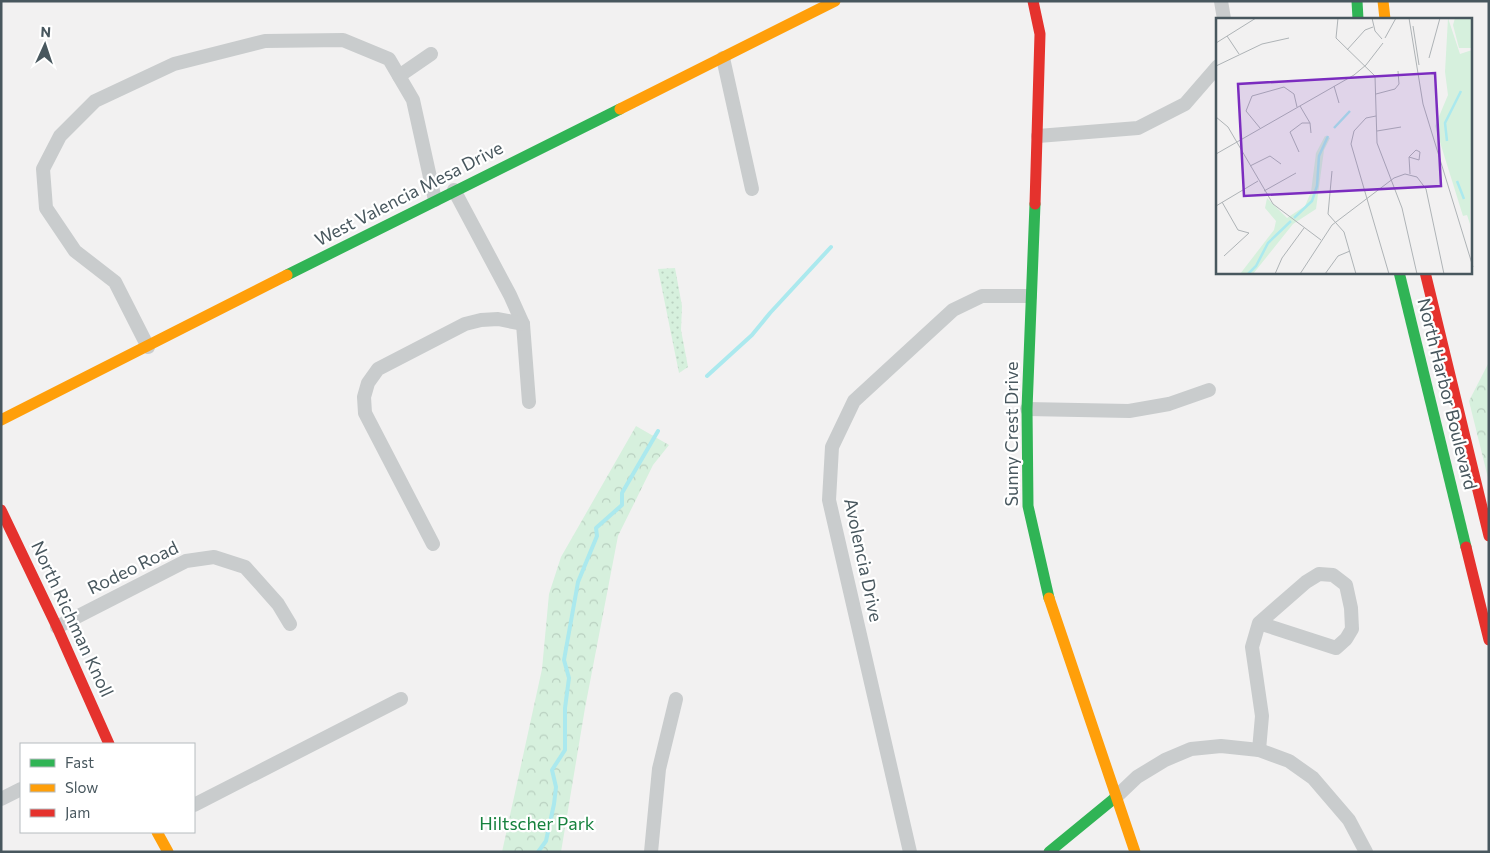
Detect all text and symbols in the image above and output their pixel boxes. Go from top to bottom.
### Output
inset map [1216,18,1472,274]
north arrow [20,20,70,70]
text: N [40,23,51,40]
street label: West Valencia Mesa Drive [311,136,506,250]
street label: North Harbor Boulevard [1413,296,1482,492]
street label: Sunny Crest Drive [1000,362,1022,506]
street label: Avolencia Drive [840,496,888,624]
street label: Rodeo Road [84,536,182,599]
street label: North Richman Knoll [27,537,119,700]
legend [20,743,195,833]
text: Fast [65,753,94,771]
text: Slow [65,778,98,796]
text: Jam [65,803,90,821]
park label: Hiltscher Park [479,812,595,834]

